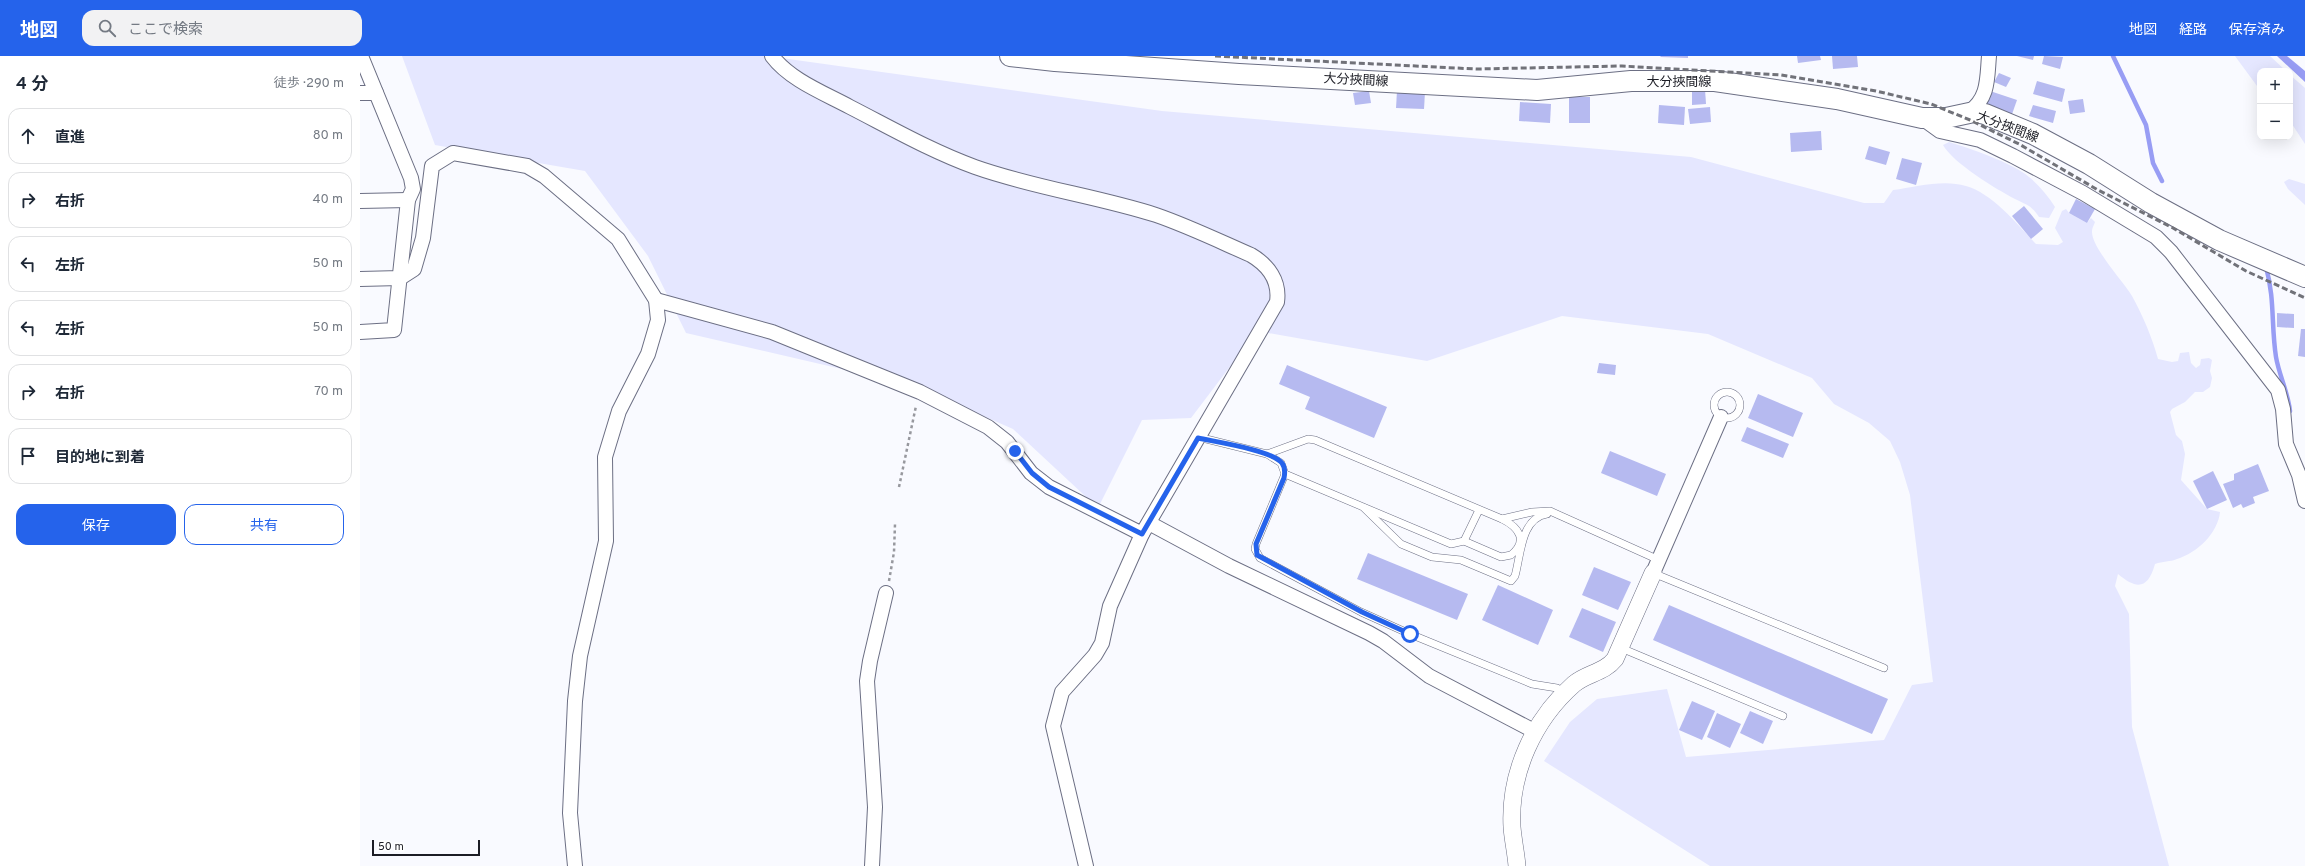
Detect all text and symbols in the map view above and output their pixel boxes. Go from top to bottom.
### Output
search box [82,10,362,46]
icon: search [96,17,118,39]
text: 地図 [20,19,58,43]
text: ここで検索 [128,21,203,40]
text: 地図 [2129,22,2157,39]
text: 経路 [2179,22,2207,39]
text: 保存済み [2229,22,2285,39]
map controls [2257,68,2293,140]
button: + [2257,68,2293,104]
street label: 大分挾間線 [1323,70,1389,91]
text: 4 分 [16,74,48,96]
street label: 大分挾間線 [1646,74,1712,91]
text: 徒歩 · 290 m [274,76,344,92]
button: − [2257,104,2293,140]
street label: 大分挾間線 [1974,108,2041,147]
icon: ahead [17,125,39,147]
text: 80 m [313,128,343,144]
text: 直進 [55,129,85,148]
icon: right [17,189,39,211]
text: 40 m [313,192,343,208]
text: 右折 [55,193,85,212]
icon: left [17,253,39,275]
text: 50 m [313,256,343,272]
text: 左折 [55,257,85,276]
icon: left [17,317,39,339]
text: 50 m [313,320,343,336]
text: 左折 [55,321,85,340]
icon: right [17,381,39,403]
text: 70 m [314,384,343,400]
text: 右折 [55,385,85,404]
route end [1006,442,1024,460]
icon: arrive [17,445,39,467]
text: 目的地に到着 [55,449,145,468]
button: 保存 [16,504,176,545]
button: 共有 [184,504,344,545]
route start [1401,625,1419,643]
scale bar [372,838,480,857]
text: 50 m [378,840,404,854]

